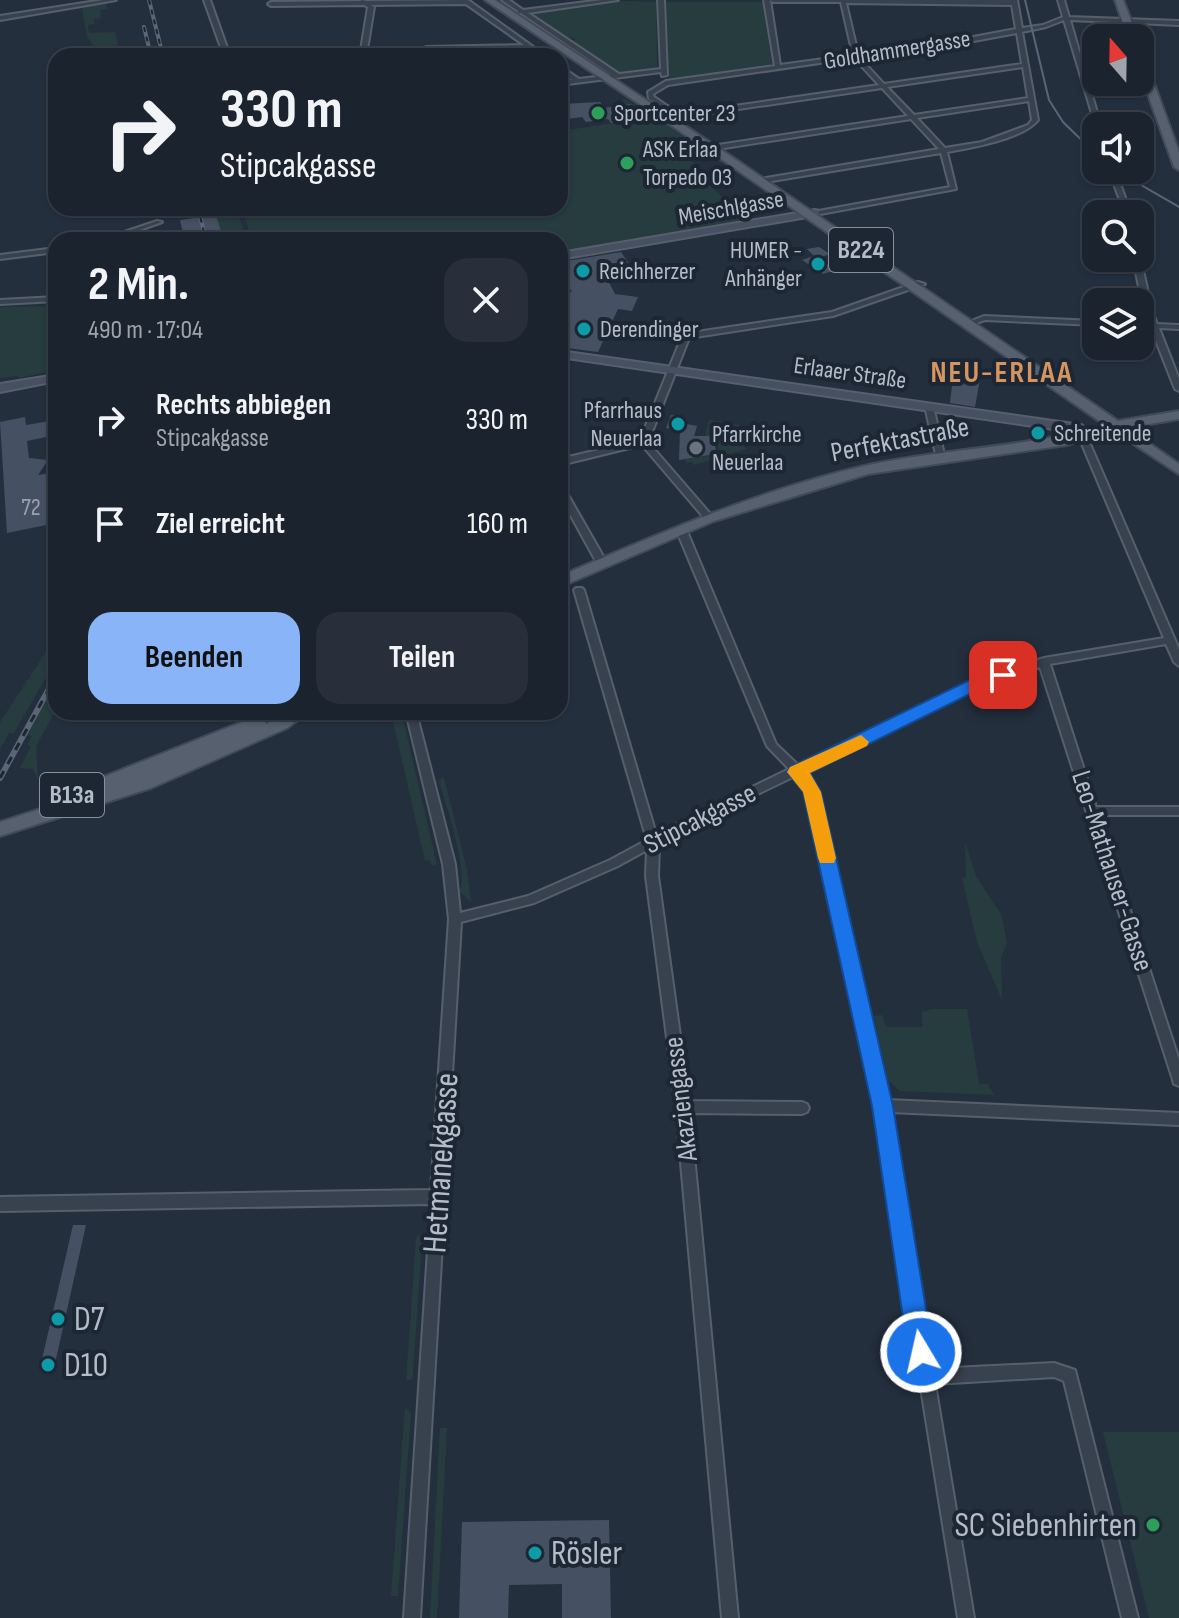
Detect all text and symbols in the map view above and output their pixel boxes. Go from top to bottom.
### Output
street label: Goldhammergasse [822,24,972,76]
north arrow [1082,24,1154,96]
map controls [1082,24,1154,360]
text: 330 m [220,77,343,144]
icon: right [88,80,192,184]
place label: Sportcenter 23 [614,99,736,128]
marker: Sportcenter 23 [589,104,607,122]
button: sound [1082,112,1154,184]
place label: ASK Erlaa Torpedo 03 [642,135,732,192]
text: Stipcakgasse [220,145,376,188]
marker: ASK Erlaa Torpedo 03 [618,154,636,172]
street label: Meischlgasse [676,184,786,232]
button: search [1082,200,1154,272]
road number: B224 [829,228,893,272]
place label: HUMER - Anhänger [724,236,802,293]
marker: HUMER - Anhänger [809,255,827,273]
text: 2 Min. [88,256,189,313]
place label: Reichherzer [599,257,696,286]
button: close [444,258,528,342]
marker: Reichherzer [574,262,592,280]
button: layers [1082,288,1154,360]
text: 490 m · 17:04 [88,315,203,346]
place label: Derendinger [600,315,699,344]
marker: Derendinger [575,320,593,338]
street label: Erlaaer Straße [792,351,908,395]
district label: NEU-ERLAA [930,355,1074,391]
text: Rechts abbiegen [156,387,331,423]
place label: Pfarrhaus Neuerlaa [584,396,662,453]
icon: right [88,398,132,442]
text: 330 m [465,402,528,438]
street label: Perfektastraße [828,410,972,470]
marker: Pfarrhaus Neuerlaa [669,415,687,433]
place label: Schreitende [1054,419,1151,448]
place label: Pfarrkirche Neuerlaa [712,420,802,477]
text: Stipcakgasse [156,423,269,454]
marker: Schreitende [1029,424,1047,442]
marker: Pfarrkirche Neuerlaa [687,439,705,457]
house number: 72 [21,493,41,522]
icon: arrive [88,502,132,546]
text: Ziel erreicht [156,506,285,542]
text: 160 m [467,506,528,542]
button: Beenden [88,612,300,704]
button: Teilen [316,612,528,704]
pin [969,641,1037,709]
icon: arrive [981,653,1025,697]
street label: Leo-Mathauser-Gasse [1064,767,1160,975]
road number: B13a [40,773,104,817]
street label: Stipcakgasse [638,777,762,861]
street label: Akaziengasse [657,1035,705,1164]
street label: Hetmanekgasse [414,1072,468,1254]
place label: D7 [74,1299,105,1340]
marker: D7 [49,1310,67,1328]
position arrow [879,1310,963,1394]
place label: D10 [64,1345,108,1386]
marker: D10 [39,1356,57,1374]
place label: SC Siebenhirten [954,1505,1137,1546]
marker: SC Siebenhirten [1144,1516,1162,1534]
place label: Rösler [551,1533,623,1574]
marker: Rösler [526,1544,544,1562]

